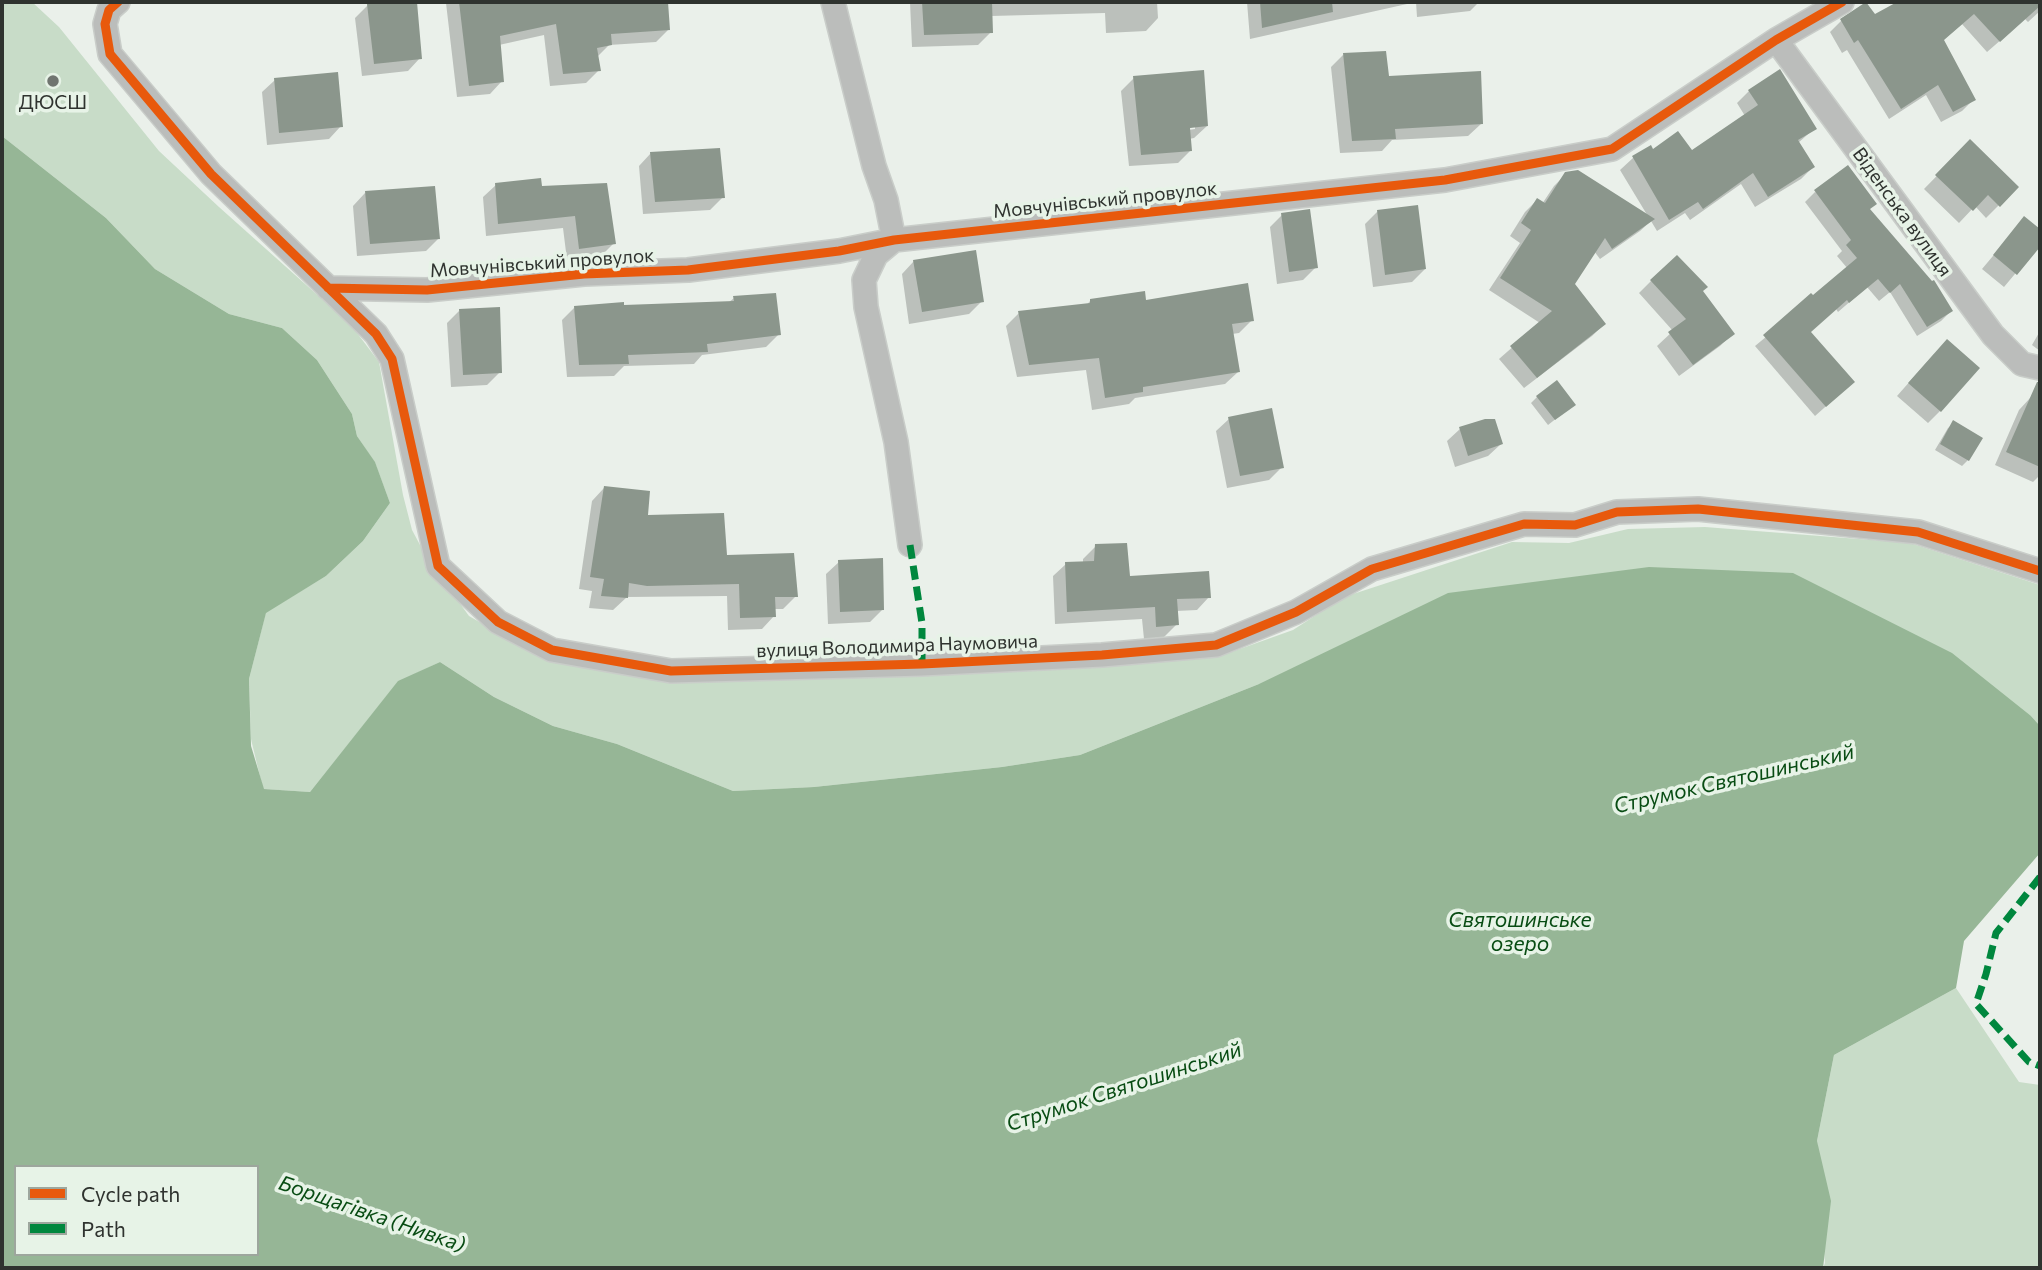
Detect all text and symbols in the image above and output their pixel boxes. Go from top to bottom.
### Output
marker: ДЮСШ [45,73,61,89]
place label: ДЮСШ [19,92,87,114]
street label: Віденська вулиця [1847,143,1957,281]
street label: Мовчунівський провулок [992,177,1218,223]
street label: Мовчунівський провулок [429,244,655,282]
street label: вулиця Володимира Наумовича [756,630,1038,662]
water label: Струмок Святошинський [1611,739,1857,819]
water label: Святошинське озеро [1448,907,1592,957]
water label: Струмок Святошинський [1003,1037,1245,1137]
legend [14,1165,259,1256]
water label: Борщагівка (Нивка) [275,1170,469,1258]
text: Cycle path [81,1181,180,1206]
text: Path [81,1216,126,1241]

